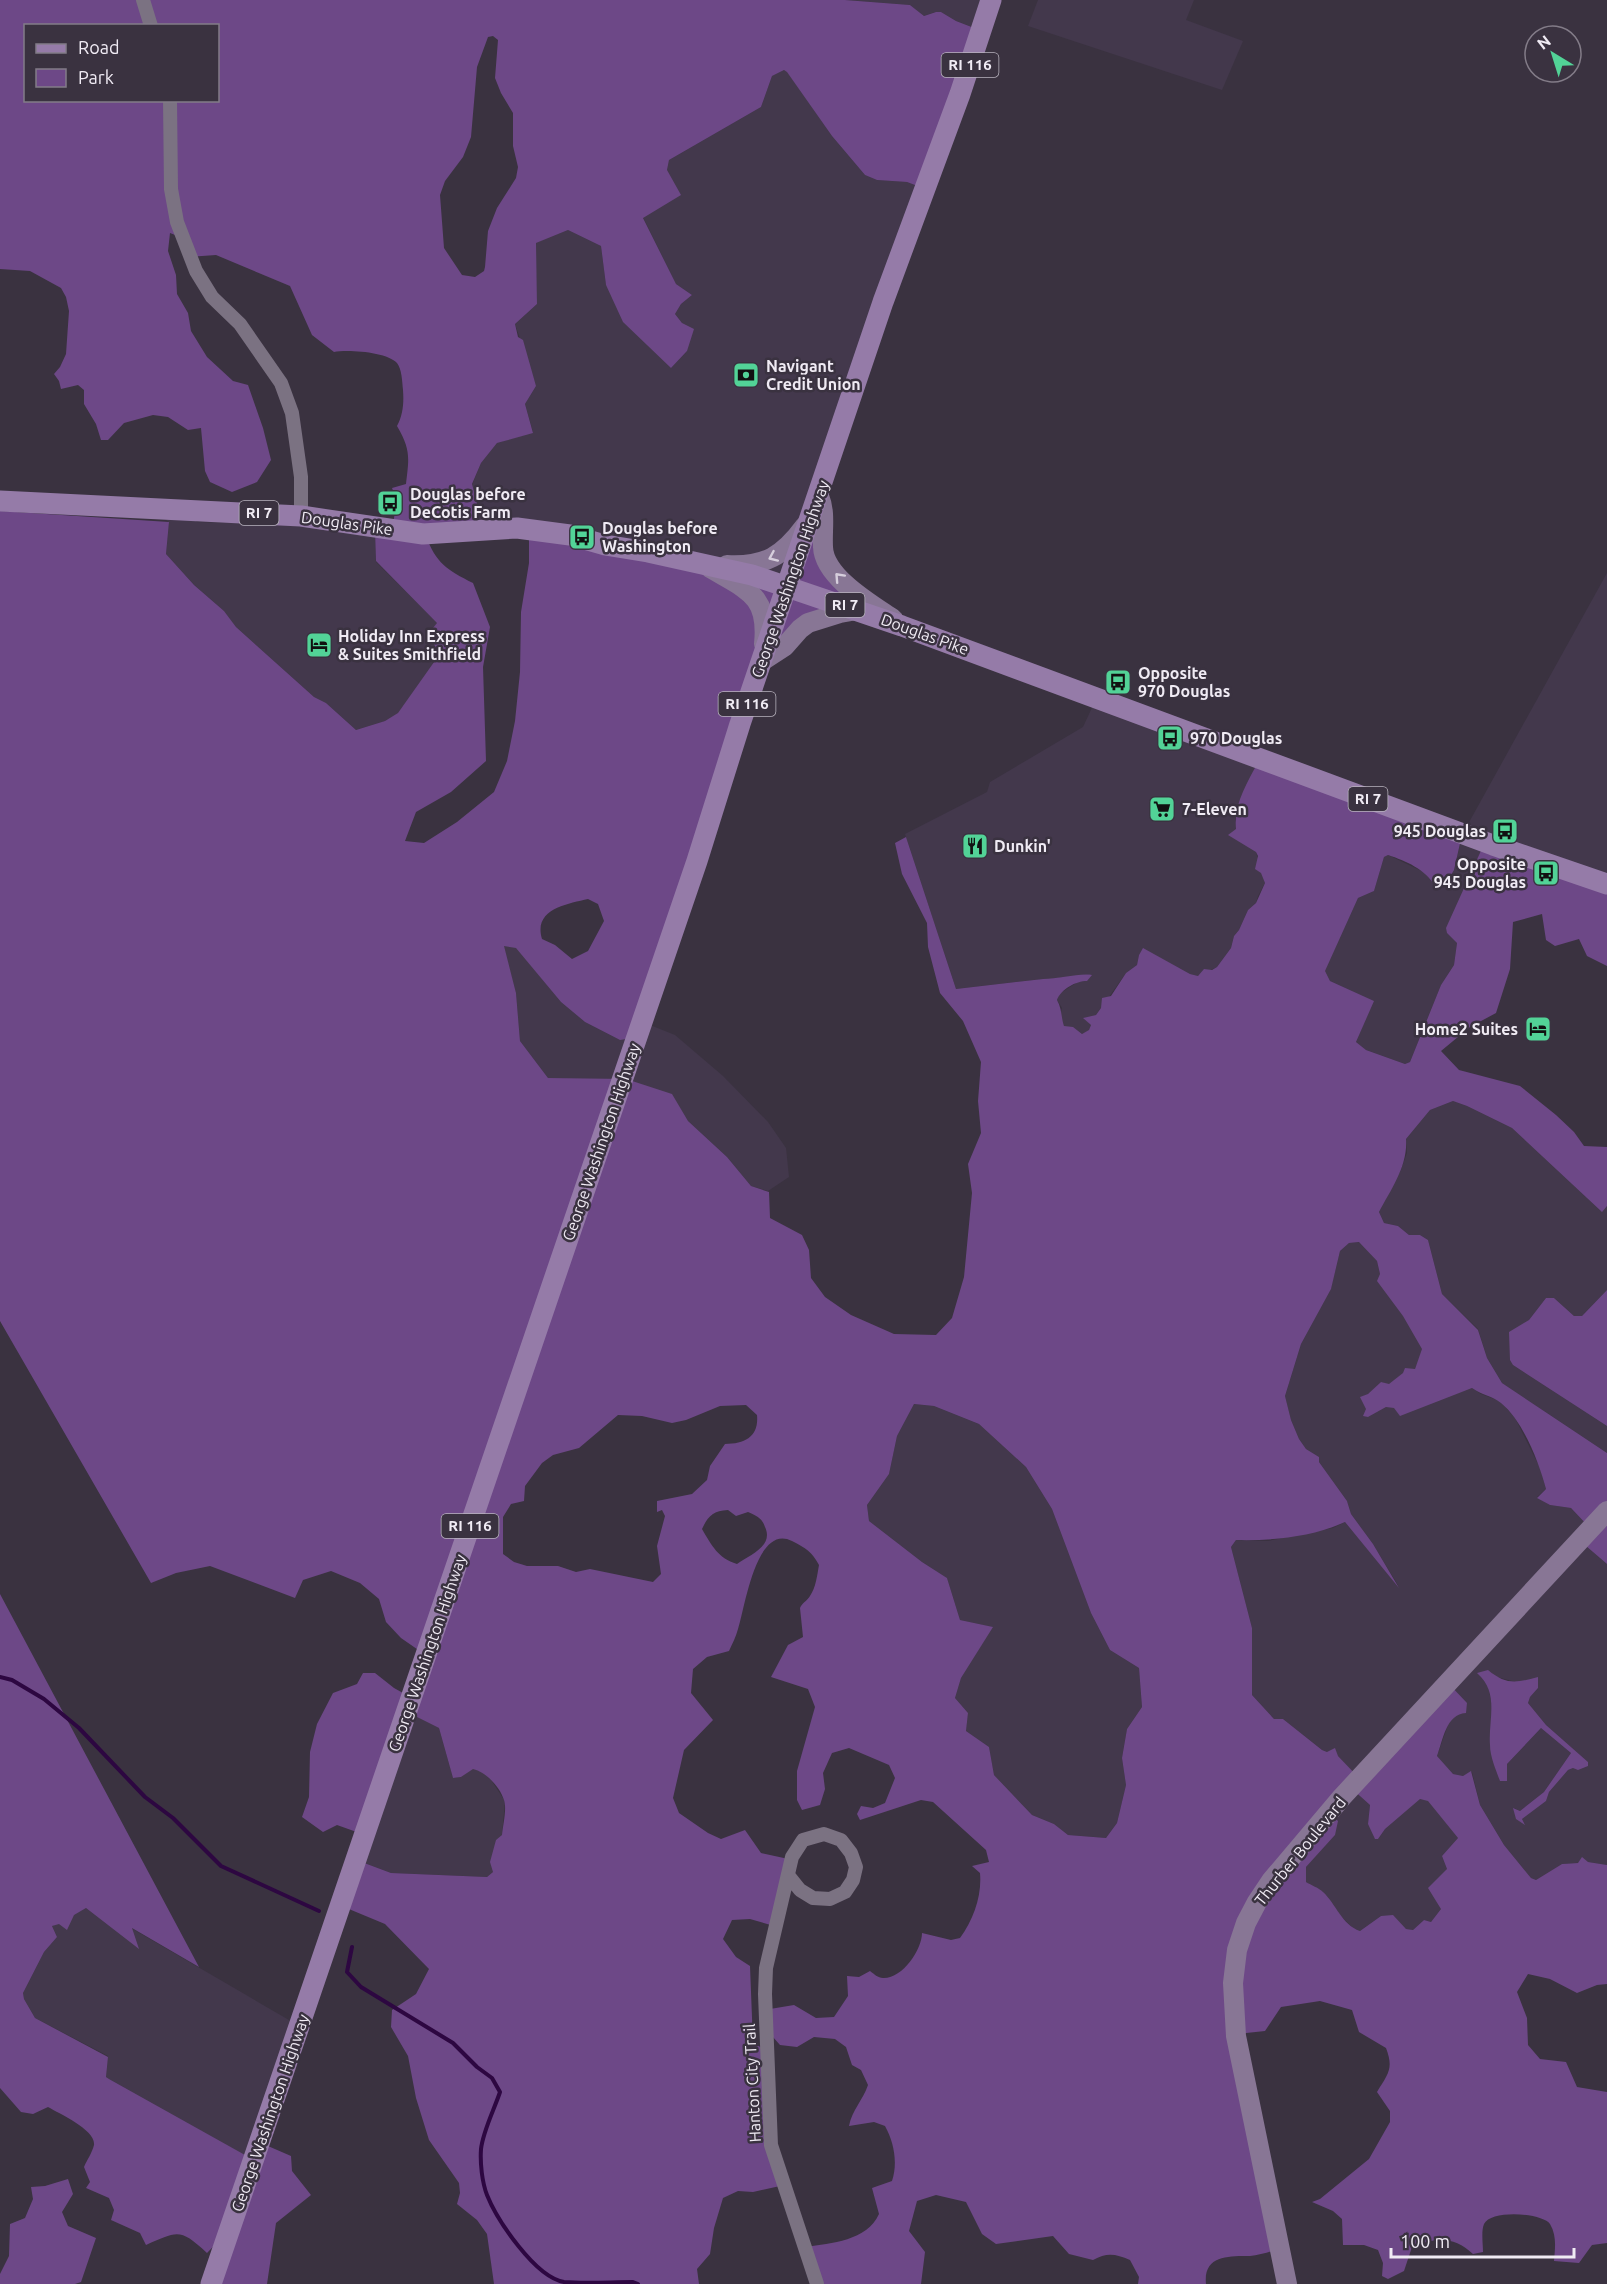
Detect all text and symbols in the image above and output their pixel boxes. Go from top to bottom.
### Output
legend [24,24,219,102]
north arrow [1523,24,1583,84]
text: N [1534,31,1554,53]
text: Road [78,37,120,57]
road number: RI 116 [942,53,998,77]
text: Park [78,67,114,87]
place label: Navigant Credit Union [766,357,861,393]
bank icon: Navigant Credit Union [731,360,761,390]
street label: George Washington Highway [748,478,832,680]
place label: Douglas before DeCotis Farm [410,485,526,521]
bus stop icon: Douglas before DeCotis Farm [375,488,405,518]
road number: RI 7 [240,501,278,525]
street label: Douglas Pike [300,508,394,538]
place label: Douglas before Washington [602,519,718,555]
bus stop icon: Douglas before Washington [567,522,597,552]
one-way arrow [768,550,779,562]
one-way arrow [836,573,847,584]
road number: RI 7 [826,593,864,617]
street label: Douglas Pike [879,610,971,658]
place label: Holiday Inn Express & Suites Smithfield [338,627,485,663]
hotel icon: Holiday Inn Express & Suites Smithfield [304,630,334,660]
place label: Opposite 970 Douglas [1138,664,1230,700]
bus stop icon: Opposite 970 Douglas [1103,667,1133,697]
road number: RI 116 [718,692,776,716]
bus stop icon: 970 Douglas [1155,723,1185,753]
place label: 970 Douglas [1190,729,1282,747]
road number: RI 7 [1348,787,1388,811]
supermarket icon: 7-Eleven [1147,794,1177,824]
place label: 7-Eleven [1182,800,1247,818]
bus stop icon: 945 Douglas [1490,816,1520,846]
place label: 945 Douglas [1394,822,1486,840]
restaurant icon: Dunkin' [960,831,990,861]
place label: Dunkin' [994,837,1051,855]
place label: Opposite 945 Douglas [1434,855,1526,891]
bus stop icon: Opposite 945 Douglas [1531,858,1561,888]
hotel icon: Home2 Suites [1523,1014,1553,1044]
place label: Home2 Suites [1415,1020,1518,1038]
street label: George Washington Highway [559,1041,643,1243]
road number: RI 116 [442,1514,498,1538]
street label: George Washington Highway [385,1552,469,1754]
street label: Thurber Boulevard [1251,1793,1349,1909]
street label: George Washington Highway [228,2012,312,2214]
street label: Hanton City Trail [740,2023,764,2143]
scale bar [1391,2221,1574,2259]
text: 100 m [1400,2231,1450,2251]

